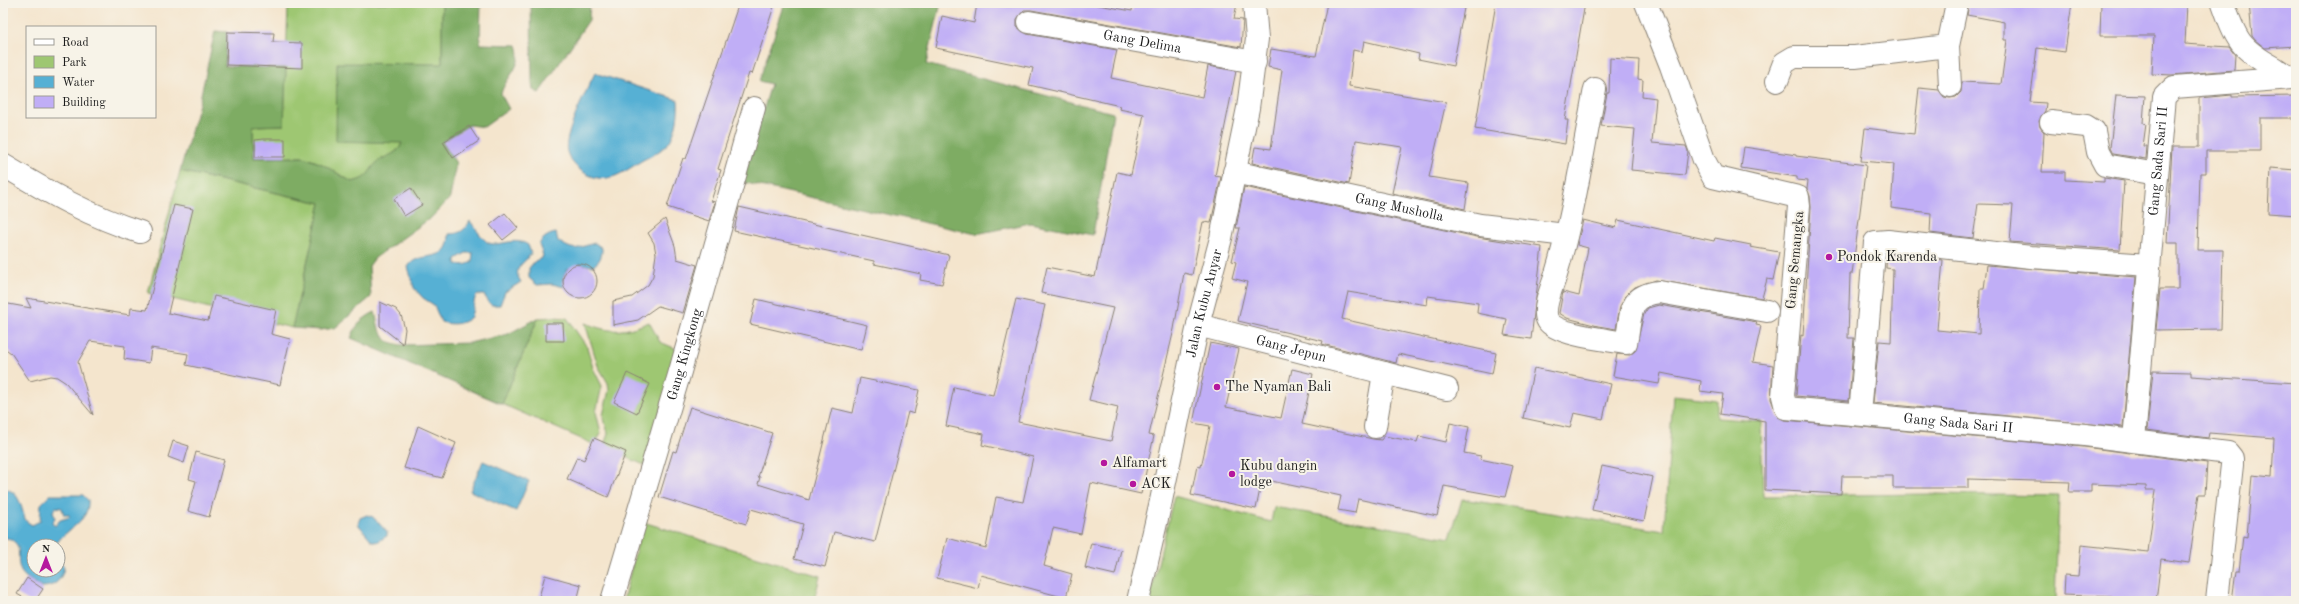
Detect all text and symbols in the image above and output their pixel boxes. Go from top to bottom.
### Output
legend [26,26,156,118]
street label: Gang Delima [1102,28,1182,56]
text: Road [62,37,89,49]
text: Park [62,57,87,69]
text: Water [62,77,95,89]
text: Building [62,97,106,109]
street label: Gang Sada Sari II [2147,106,2170,216]
street label: Gang Musholla [1354,191,1445,224]
street label: Gang Semangka [1784,210,1806,310]
street label: Jalan Kubu Anyar [1184,247,1225,359]
place label: Pondok Karenda [1837,250,1937,264]
marker: Pondok Karenda [1824,252,1834,262]
street label: Gang Kingkong [665,307,704,402]
street label: Gang Jepun [1254,333,1328,365]
place label: The Nyaman Bali [1225,380,1332,394]
marker: The Nyaman Bali [1212,382,1222,392]
street label: Gang Sada Sari II [1903,412,2014,435]
place label: Alfamart [1112,456,1167,470]
marker: Alfamart [1099,458,1109,468]
place label: Kubu dangin lodge [1240,459,1318,489]
marker: Kubu dangin lodge [1227,469,1237,479]
place label: ACK [1141,477,1171,491]
marker: ACK [1128,479,1138,489]
north arrow [26,538,66,578]
text: N [42,544,51,555]

